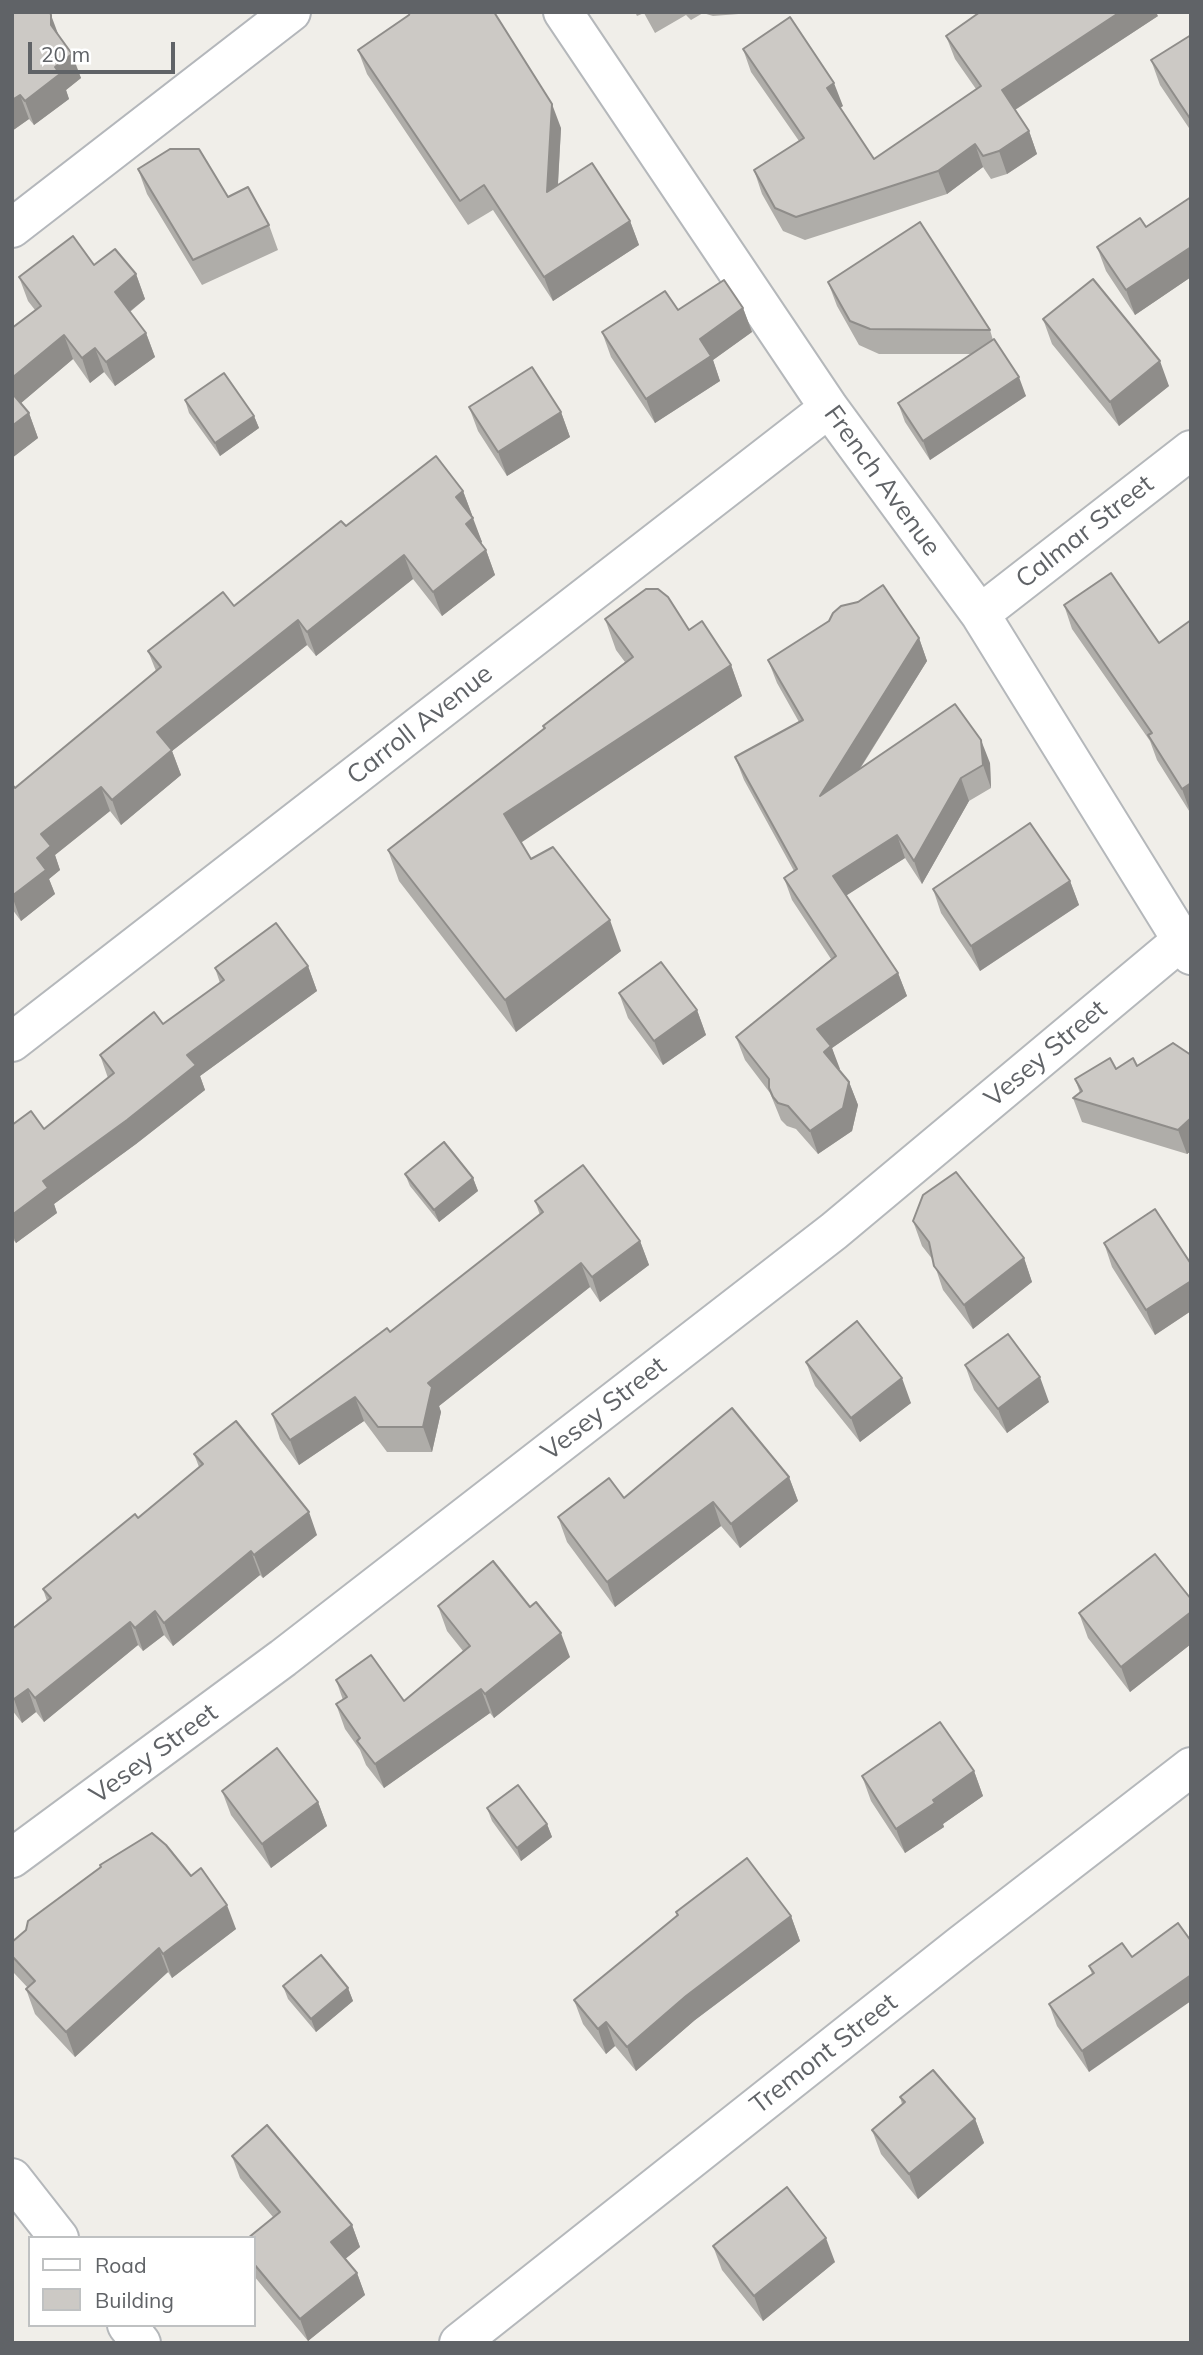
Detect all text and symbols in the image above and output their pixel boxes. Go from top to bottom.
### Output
scale bar [32,28,178,72]
text: 20 m [41,41,90,67]
street label: French Avenue [817,400,947,562]
street label: Calmar Street [1010,469,1160,595]
street label: Carroll Avenue [341,658,499,792]
street label: Vesey Street [978,994,1114,1114]
street label: Vesey Street [535,1350,673,1468]
street label: Vesey Street [84,1697,224,1811]
street label: Tremont Street [744,1987,904,2121]
legend [28,2236,256,2327]
text: Road [95,2252,146,2278]
text: Building [95,2287,174,2313]

